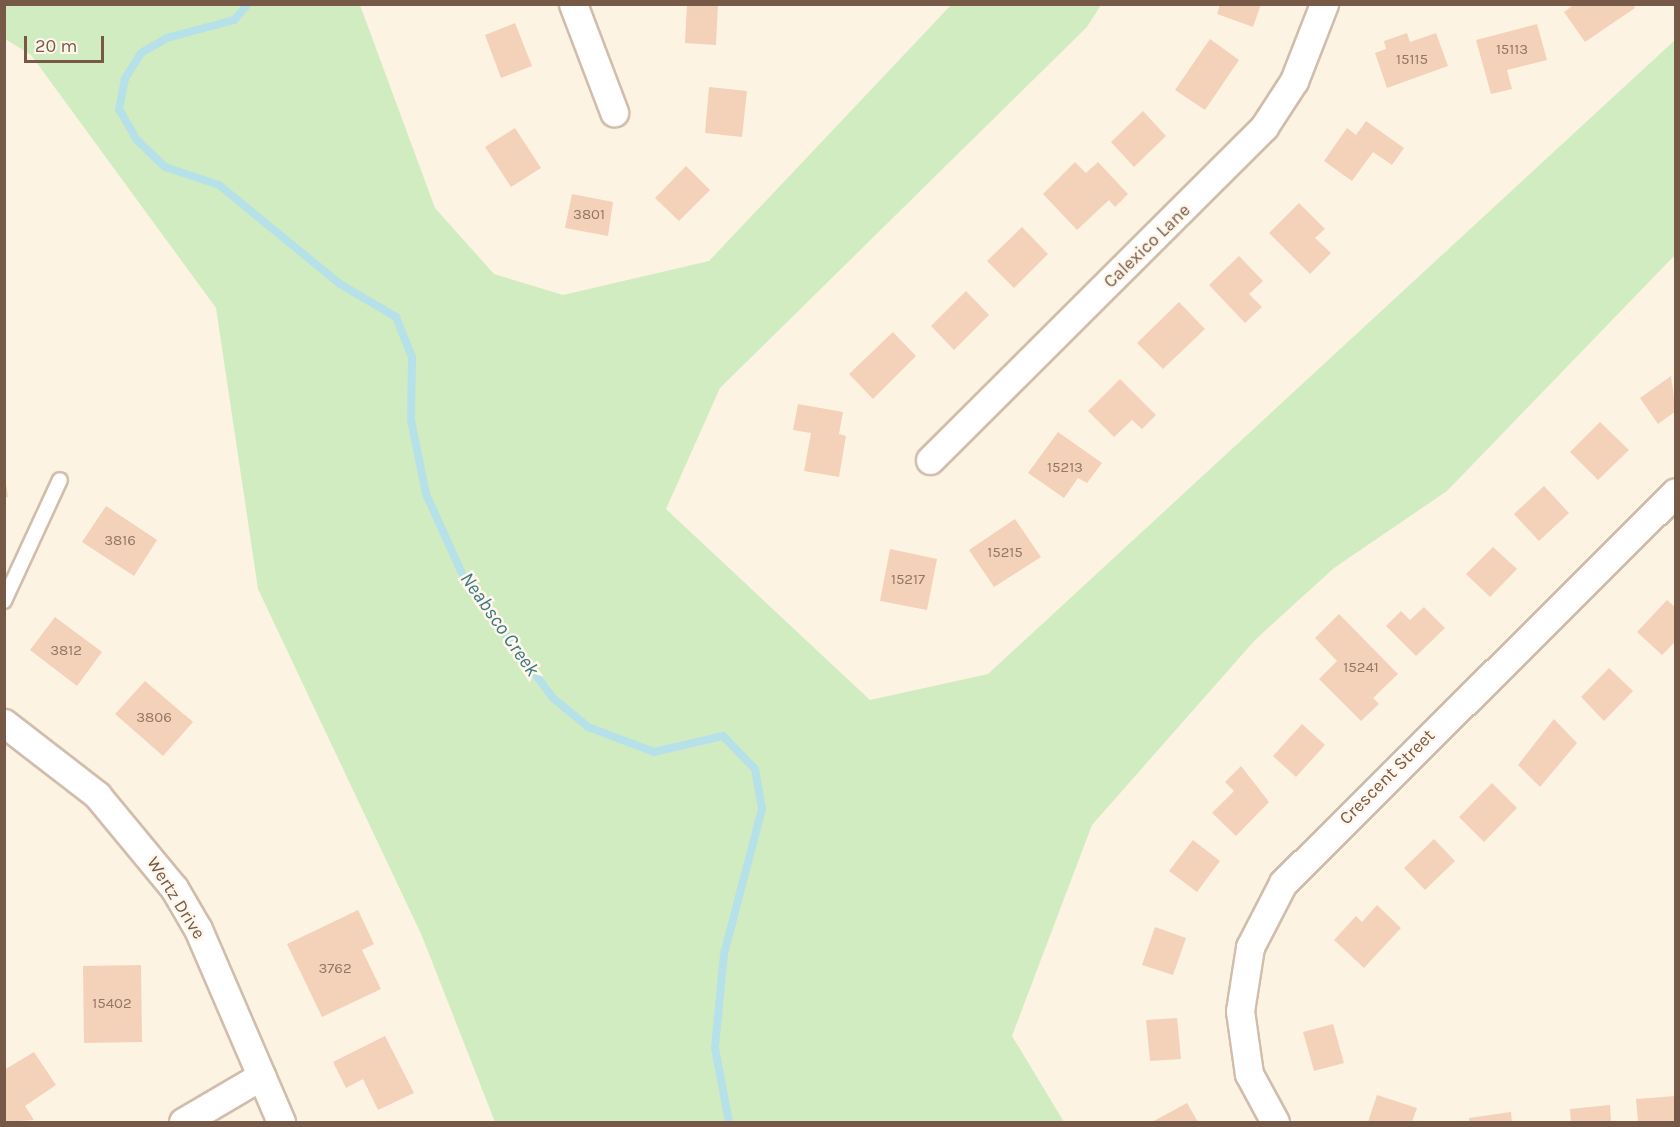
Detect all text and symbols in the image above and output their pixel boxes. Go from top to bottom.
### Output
scale bar [27,24,106,62]
text: 20 m [35,35,77,57]
house number: 15113 [1496,41,1528,59]
house number: 15115 [1396,51,1428,69]
street label: Calexico Lane [1099,199,1195,293]
house number: 3801 [573,206,605,224]
house number: 15213 [1047,459,1083,477]
house number: 3816 [104,532,136,550]
house number: 15215 [987,544,1023,562]
water label: Neabsco Creek [455,567,545,681]
house number: 15217 [891,571,925,589]
house number: 3812 [50,642,82,660]
house number: 15241 [1343,659,1379,677]
house number: 3806 [136,709,172,727]
street label: Crescent Street [1335,725,1439,829]
street label: Wertz Drive [142,853,210,943]
house number: 3762 [318,960,352,978]
house number: 15402 [92,995,132,1013]

